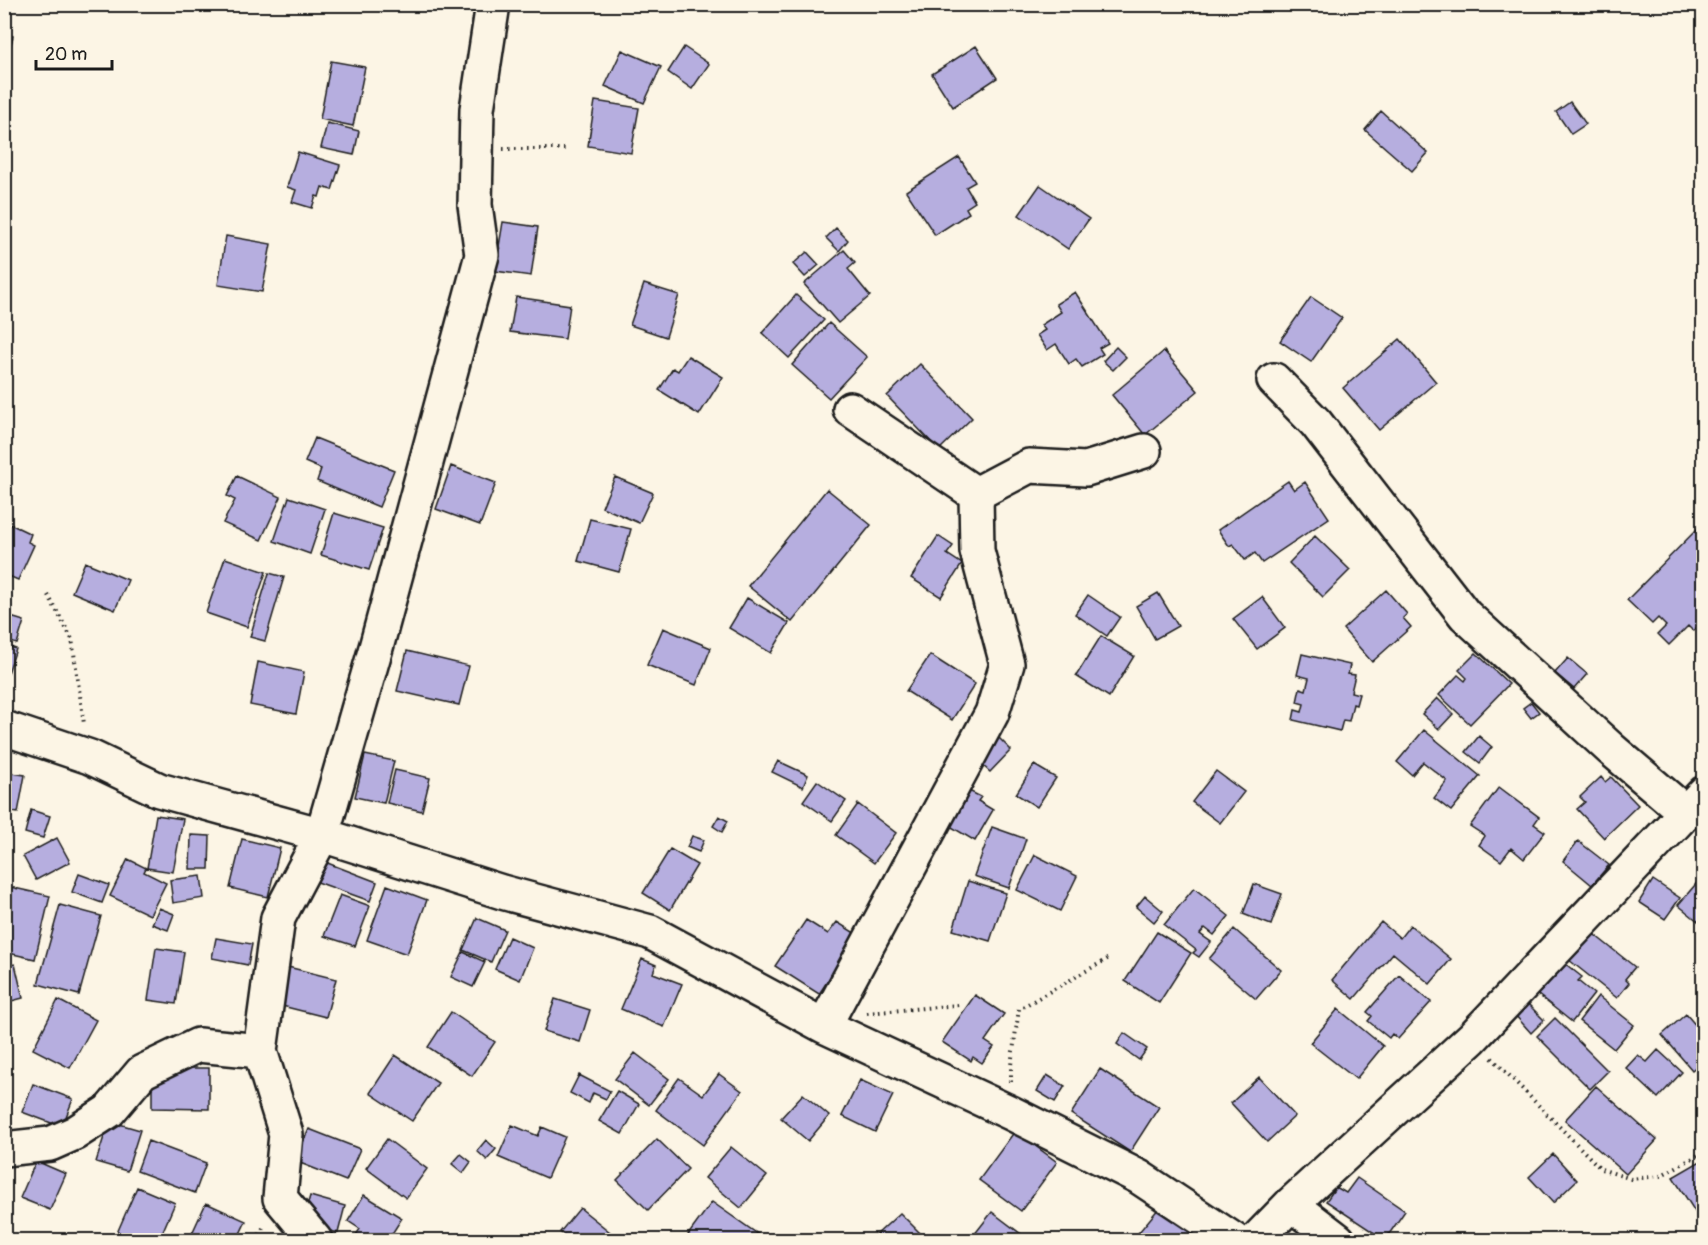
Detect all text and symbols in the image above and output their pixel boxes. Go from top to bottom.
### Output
scale bar [36,33,112,71]
text: 20 m [45,43,87,66]

